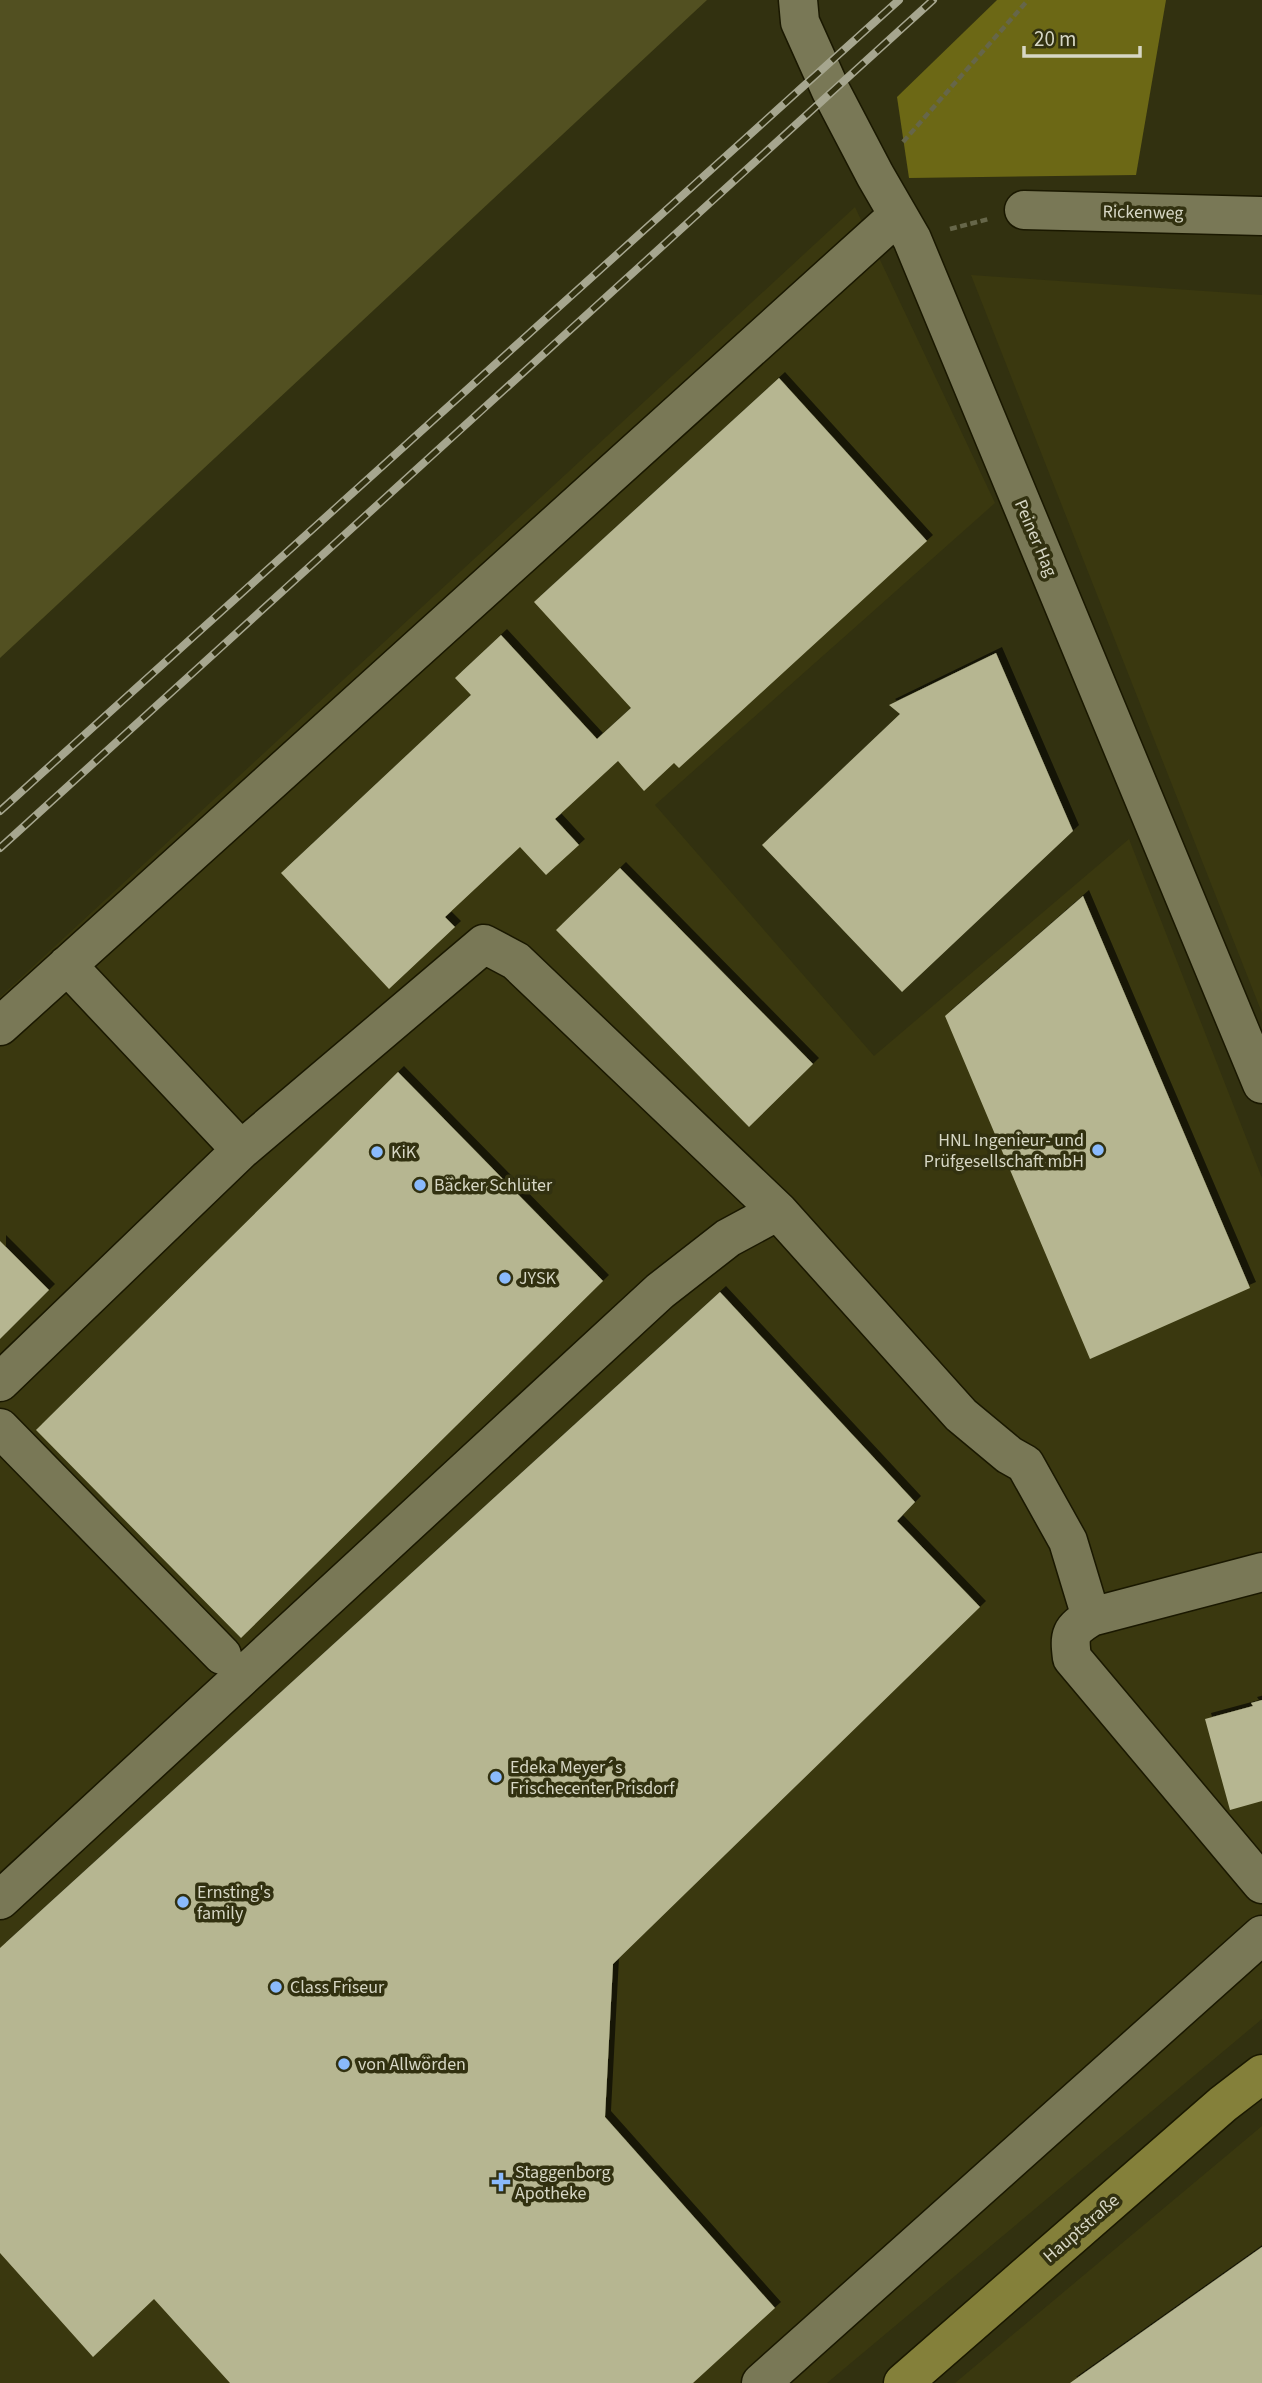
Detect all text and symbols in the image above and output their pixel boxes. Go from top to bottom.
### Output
scale bar [1024,14,1140,58]
text: 20 m [1034,24,1076,54]
street label: Rickenweg [1102,199,1184,226]
street label: Peiner Hag [1008,496,1063,581]
place label: HNL Ingenieur- und Prüfgesellschaft mbH [924,1128,1084,1174]
place label: KiK [391,1140,417,1165]
marker: HNL Ingenieur- und Prüfgesellschaft mbH [1090,1142,1106,1158]
marker: KiK [369,1144,385,1160]
place label: Bäcker Schlüter [434,1173,553,1198]
marker: Bäcker Schlüter [412,1177,428,1193]
place label: JYSK [519,1266,557,1291]
marker: JYSK [497,1270,513,1286]
place label: Edeka Meyer´s Frischecenter Prisdorf [510,1755,675,1801]
marker: Edeka Meyer´s Frischecenter Prisdorf [488,1769,504,1785]
place label: Ernsting's family [197,1880,271,1926]
marker: Ernsting's family [175,1894,191,1910]
place label: Class Friseur [290,1975,385,2000]
marker: Class Friseur [268,1979,284,1995]
place label: von Allwörden [358,2052,466,2077]
marker: von Allwörden [336,2056,352,2072]
place label: Staggenborg Apotheke [515,2160,610,2206]
marker: Staggenborg Apotheke [493,2174,509,2190]
street label: Hauptstraße [1038,2188,1125,2269]

